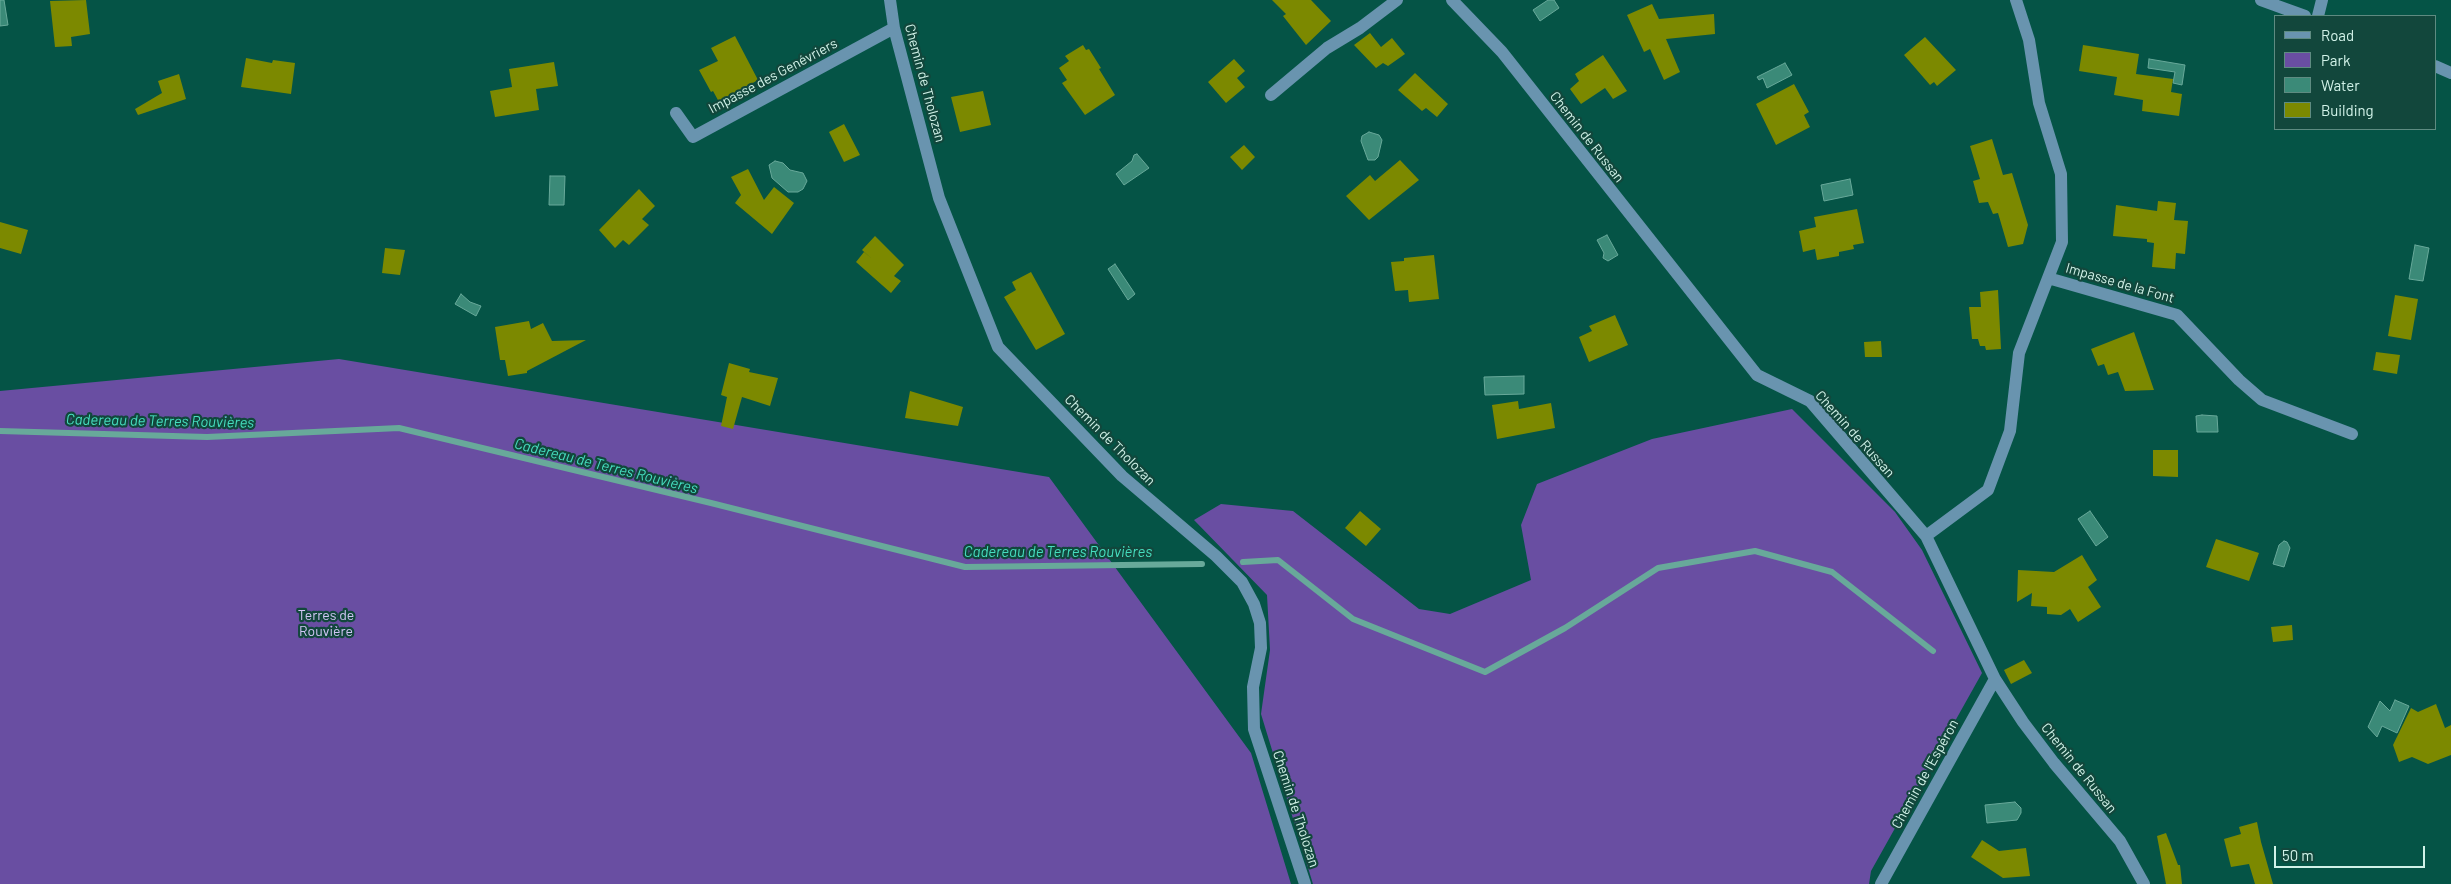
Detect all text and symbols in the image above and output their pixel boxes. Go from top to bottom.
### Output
legend [2274,15,2436,130]
street label: Chemin de Tholozan [901,22,949,144]
text: Road [2321,26,2354,44]
street label: Impasse des Genévriers [706,35,840,117]
text: Park [2321,51,2350,69]
text: Water [2321,76,2360,94]
street label: Chemin de Russan [1546,88,1628,186]
text: Building [2321,101,2374,119]
street label: Impasse de la Font [2064,259,2176,307]
street label: Chemin de Russan [1812,387,1898,481]
street label: Chemin de Tholozan [1061,391,1159,489]
water label: Cadereau de Terres Rouvières [66,410,254,432]
water label: Cadereau de Terres Rouvières [512,434,700,498]
water label: Cadereau de Terres Rouvières [964,543,1152,561]
park label: Terres de Rouvière [298,607,354,640]
street label: Chemin de l'Espéron [1888,716,1962,832]
street label: Chemin de Russan [2038,720,2120,816]
street label: Chemin de Tholozan [1269,749,1323,869]
scale bar [2276,836,2427,868]
text: 50 m [2282,846,2314,864]

